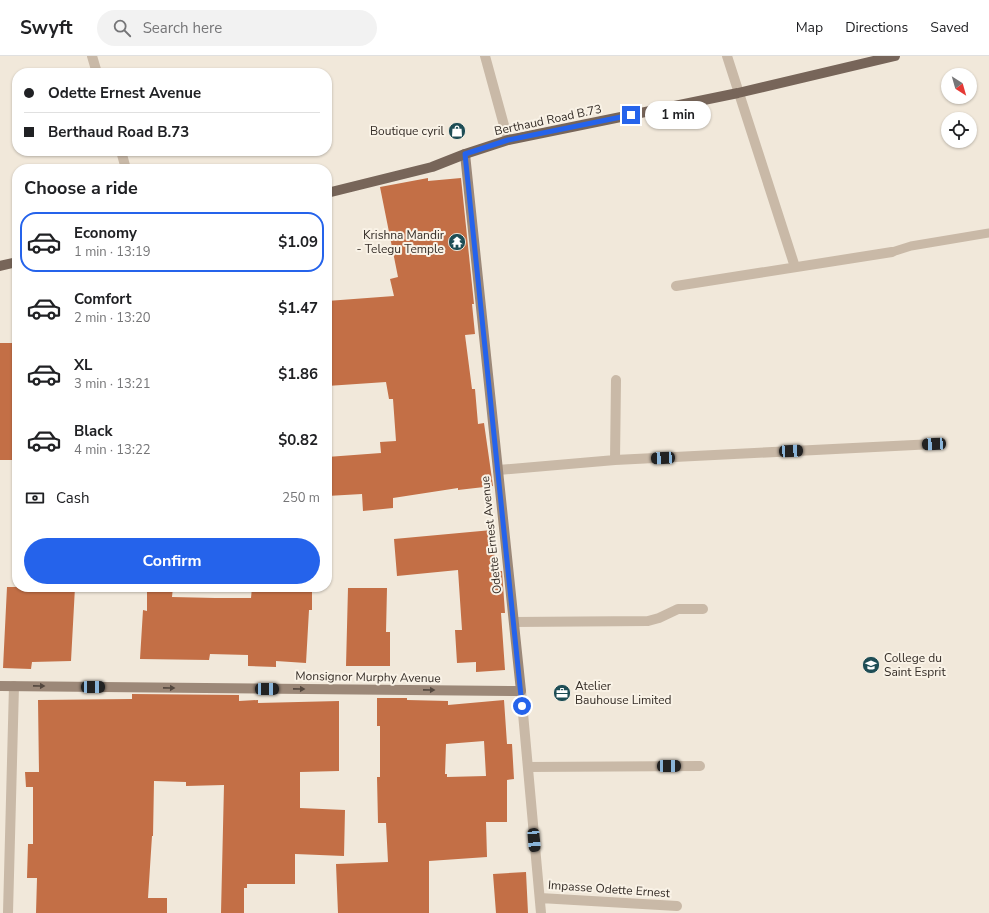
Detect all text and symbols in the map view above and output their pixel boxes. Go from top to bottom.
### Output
search box [97,10,377,46]
text: Swyft [20,15,73,41]
icon: search [111,17,133,39]
text: Search here [143,18,222,38]
text: Map [796,18,823,37]
text: Directions [845,18,908,37]
text: Saved [930,18,969,37]
north arrow [941,68,977,104]
map controls [941,68,977,148]
text: Odette Ernest Avenue [48,83,201,103]
street label: Berthaud Road B.73 [493,101,603,139]
callout: 1 min [645,101,711,129]
route end [622,106,640,124]
text: 1 min [661,106,695,124]
button: locate [941,112,977,148]
shop icon: Boutique cyril [447,121,467,141]
text: Berthaud Road B.73 [48,122,189,142]
place label: Boutique cyril [370,123,444,139]
text: Choose a ride [24,176,138,200]
text: Economy [74,223,137,243]
icon: car [26,224,62,260]
place label: Krishna Mandir - Telegu Temple [357,227,445,257]
text: $1.09 [278,232,318,252]
temple icon: Krishna Mandir - Telegu Temple [447,232,467,252]
text: 1 min · 13:19 [74,243,150,261]
text: Comfort [74,289,131,309]
icon: car [26,290,62,326]
text: $1.47 [278,298,318,318]
text: 2 min · 13:20 [74,309,150,327]
text: XL [74,355,93,375]
icon: car [26,356,62,392]
text: $1.86 [278,364,318,384]
text: 3 min · 13:21 [74,375,150,393]
text: Black [74,421,112,441]
icon: car [26,422,62,458]
text: $0.82 [278,430,318,450]
car [922,437,946,451]
text: 4 min · 13:22 [74,441,150,459]
car [779,444,803,458]
car [651,451,675,465]
street label: Odette Ernest Avenue [477,475,505,595]
icon: cash [24,487,46,509]
text: Cash [56,488,90,508]
text: 250 m [282,489,320,507]
button: Confirm [24,538,320,584]
place label: College du Saint Esprit [884,650,946,680]
school or university icon: College du Saint Esprit [861,655,881,675]
street label: Monsignor Murphy Avenue [295,668,441,686]
place label: Atelier Bauhouse Limited [575,678,672,708]
car [81,681,105,693]
one-way arrow [33,683,46,689]
car [255,683,279,695]
office icon: Atelier Bauhouse Limited [552,683,572,703]
one-way arrow [163,684,175,691]
one-way arrow [293,686,306,692]
one-way arrow [423,687,436,693]
route start [513,697,531,715]
car [657,760,681,772]
car [527,828,541,852]
street label: Impasse Odette Ernest [547,877,671,901]

